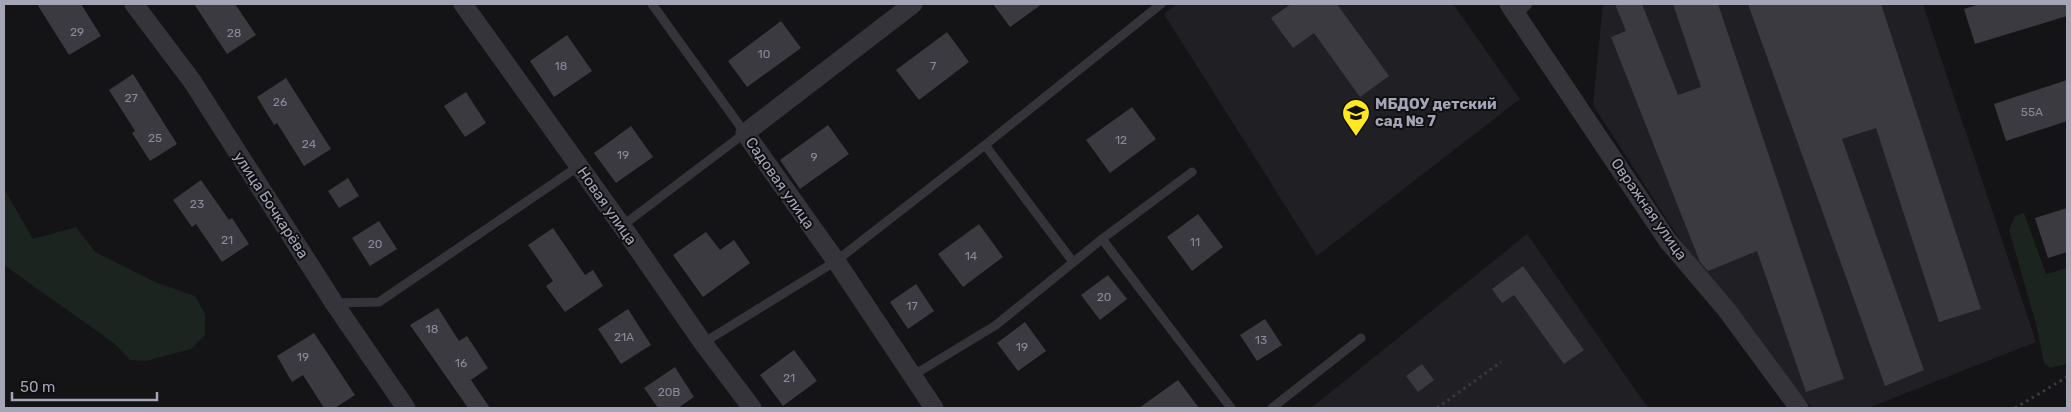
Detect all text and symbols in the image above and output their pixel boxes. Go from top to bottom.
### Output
house number: 29 [70,25,84,39]
house number: 28 [227,26,241,40]
house number: 10 [758,47,770,61]
house number: 18 [555,59,567,73]
house number: 7 [930,59,936,73]
house number: 27 [124,91,138,105]
house number: 26 [273,95,287,109]
place label: МБДОУ детский сад № 7 [1375,95,1497,130]
school or university icon: МБДОУ детский сад № 7 [1341,98,1371,137]
house number: 55А [2021,105,2043,119]
house number: 25 [148,131,162,145]
house number: 12 [1115,133,1127,147]
street label: Садовая улица [742,134,818,232]
house number: 24 [302,137,317,151]
street label: улица Бочкарёва [230,148,312,262]
house number: 19 [617,148,629,162]
house number: 9 [810,150,818,164]
street label: Овражная улица [1607,155,1691,263]
street label: Новая улица [574,164,640,248]
house number: 23 [190,197,204,211]
house number: 21 [221,233,233,247]
house number: 11 [1190,235,1200,249]
house number: 20 [368,237,382,251]
house number: 14 [965,249,978,263]
house number: 20 [1097,290,1111,304]
house number: 17 [906,299,918,313]
house number: 18 [426,322,438,336]
house number: 21А [614,330,634,344]
house number: 13 [1255,333,1267,347]
house number: 19 [1016,340,1028,354]
house number: 19 [297,350,309,364]
house number: 16 [455,356,467,370]
scale bar [12,370,158,402]
house number: 21 [783,371,795,385]
text: 50 m [20,378,55,396]
house number: 20В [658,385,680,399]

